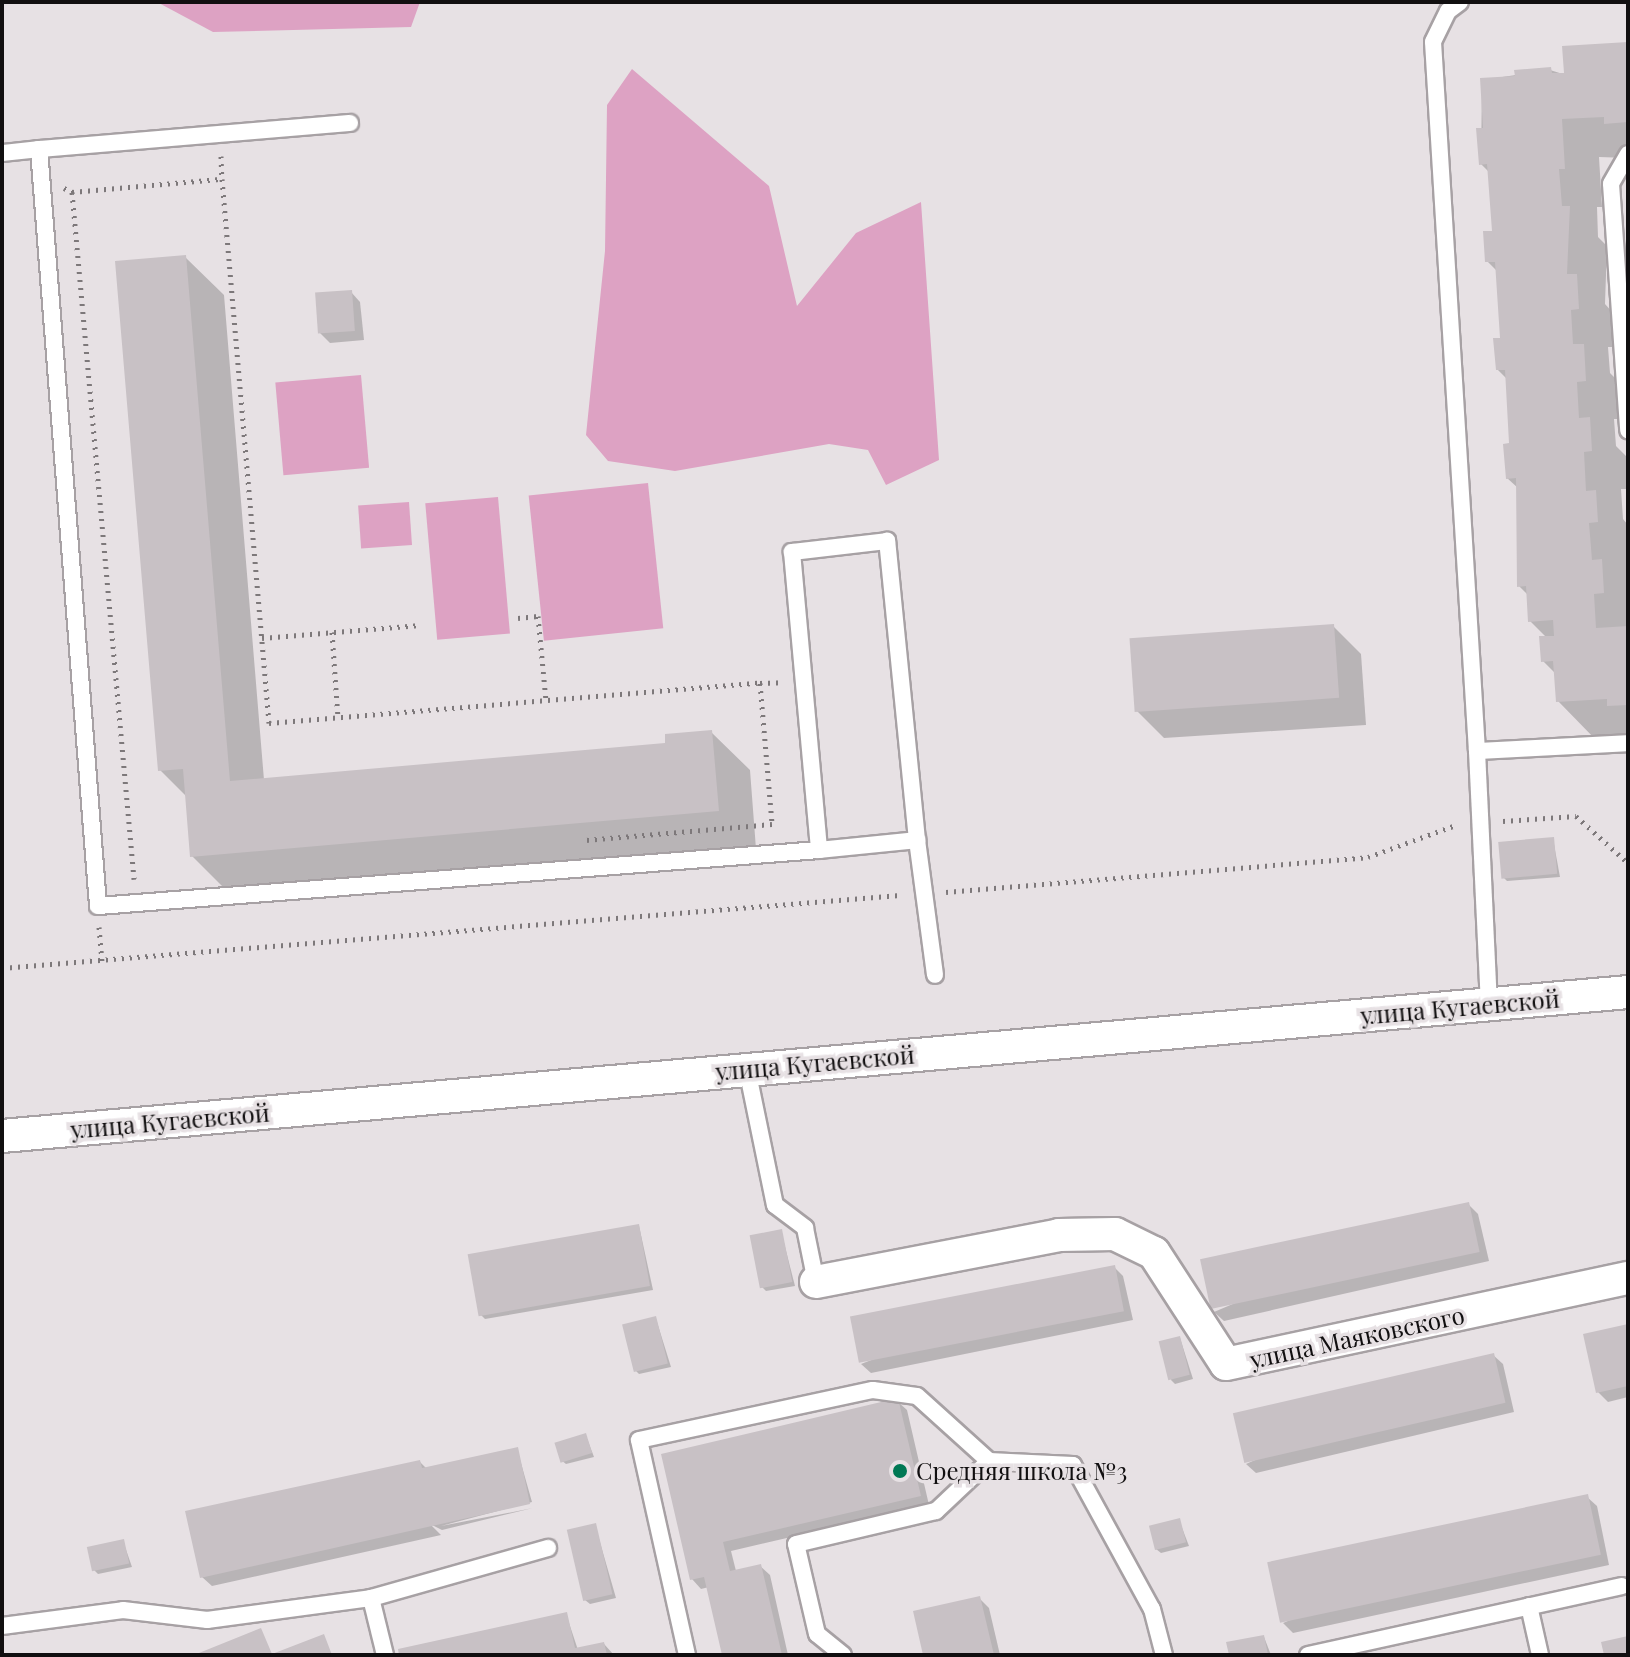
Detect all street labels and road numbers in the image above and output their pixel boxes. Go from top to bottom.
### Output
street label: улица Кугаевской [1359,984,1561,1030]
street label: улица Кугаевской [714,1040,916,1086]
street label: улица Кугаевской [69,1098,271,1144]
street label: улица Маяковского [1247,1300,1467,1374]

